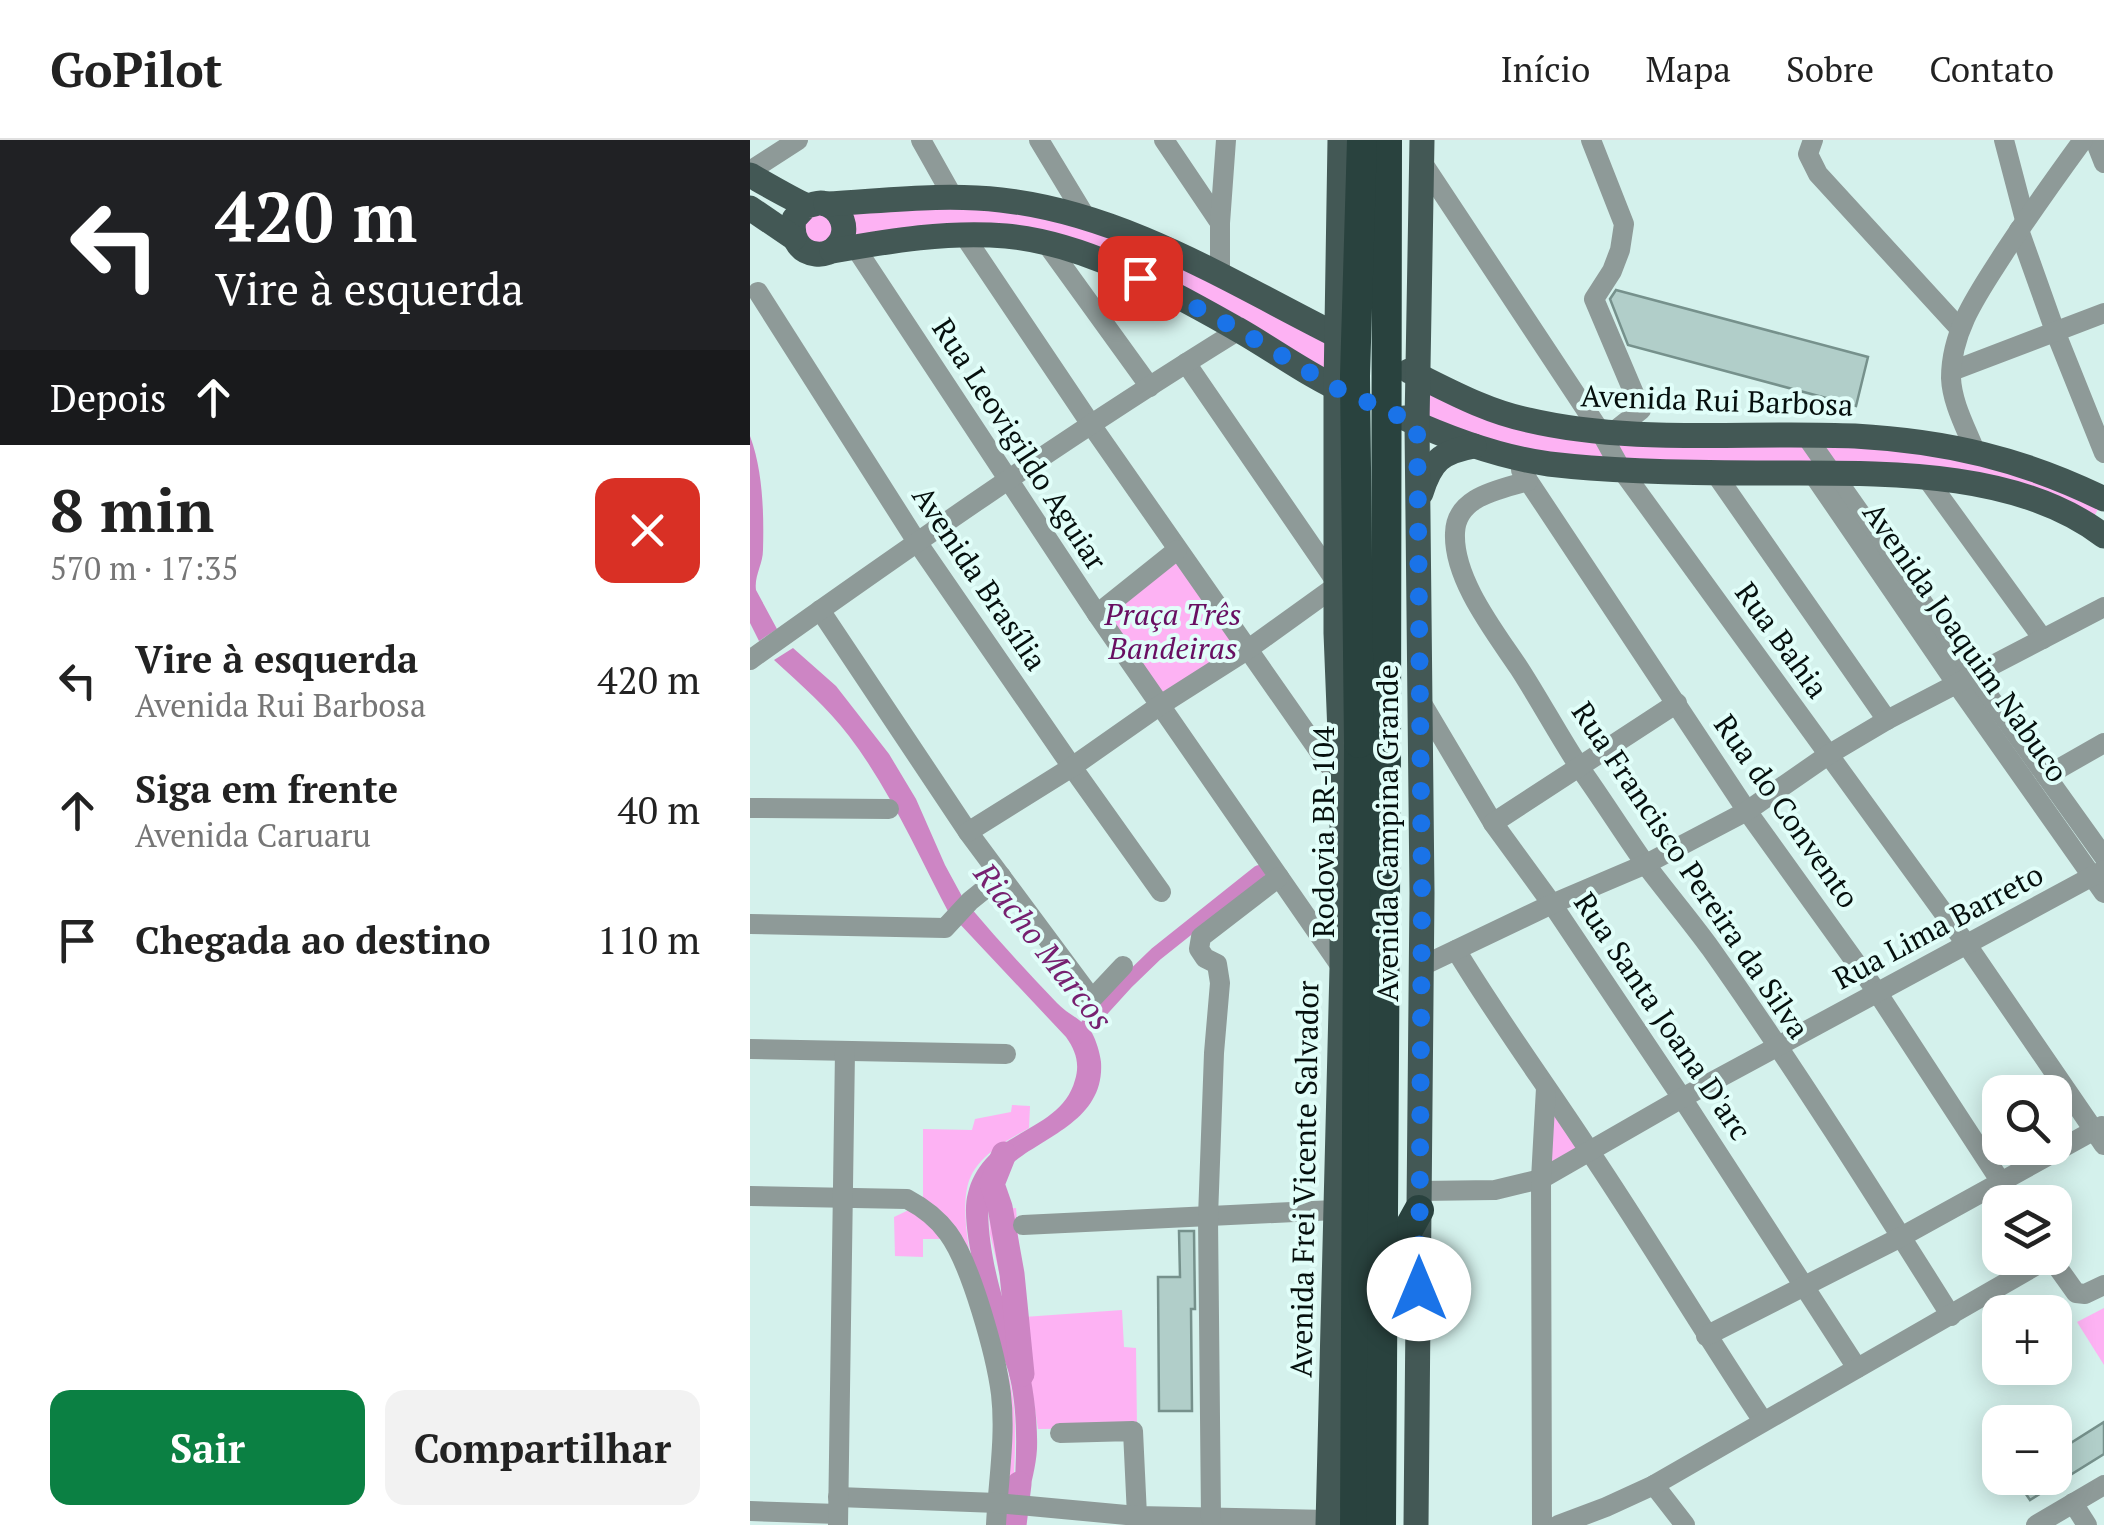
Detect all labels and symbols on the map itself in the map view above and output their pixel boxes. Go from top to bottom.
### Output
pin [1098,236,1183,321]
street label: Rua Leovigildo Aguiar [924,310,1117,578]
street label: Avenida Rui Barbosa [1580,375,1854,425]
street label: Avenida Brasília [903,478,1057,678]
street label: Avenida Joaquim Nabuco [1854,494,2078,790]
street label: Rua Bahia [1726,574,1838,706]
park label: Praça Três Bandeiras [1104,594,1241,668]
street label: Avenida Campina Grande [1367,664,1407,1002]
street label: Rua Francisco Pereira da Silva [1563,694,1819,1046]
street label: Rua do Convento [1705,706,1869,916]
street label: Rodovia BR-104 [1303,726,1343,938]
water label: Riacho Marcos [965,853,1123,1038]
street label: Rua Lima Barreto [1826,854,2050,998]
street label: Rua Santa Joana D'arc [1565,884,1761,1148]
street label: Avenida Frei Vicente Salvador [1281,980,1327,1378]
position arrow [1367,1237,1471,1341]

